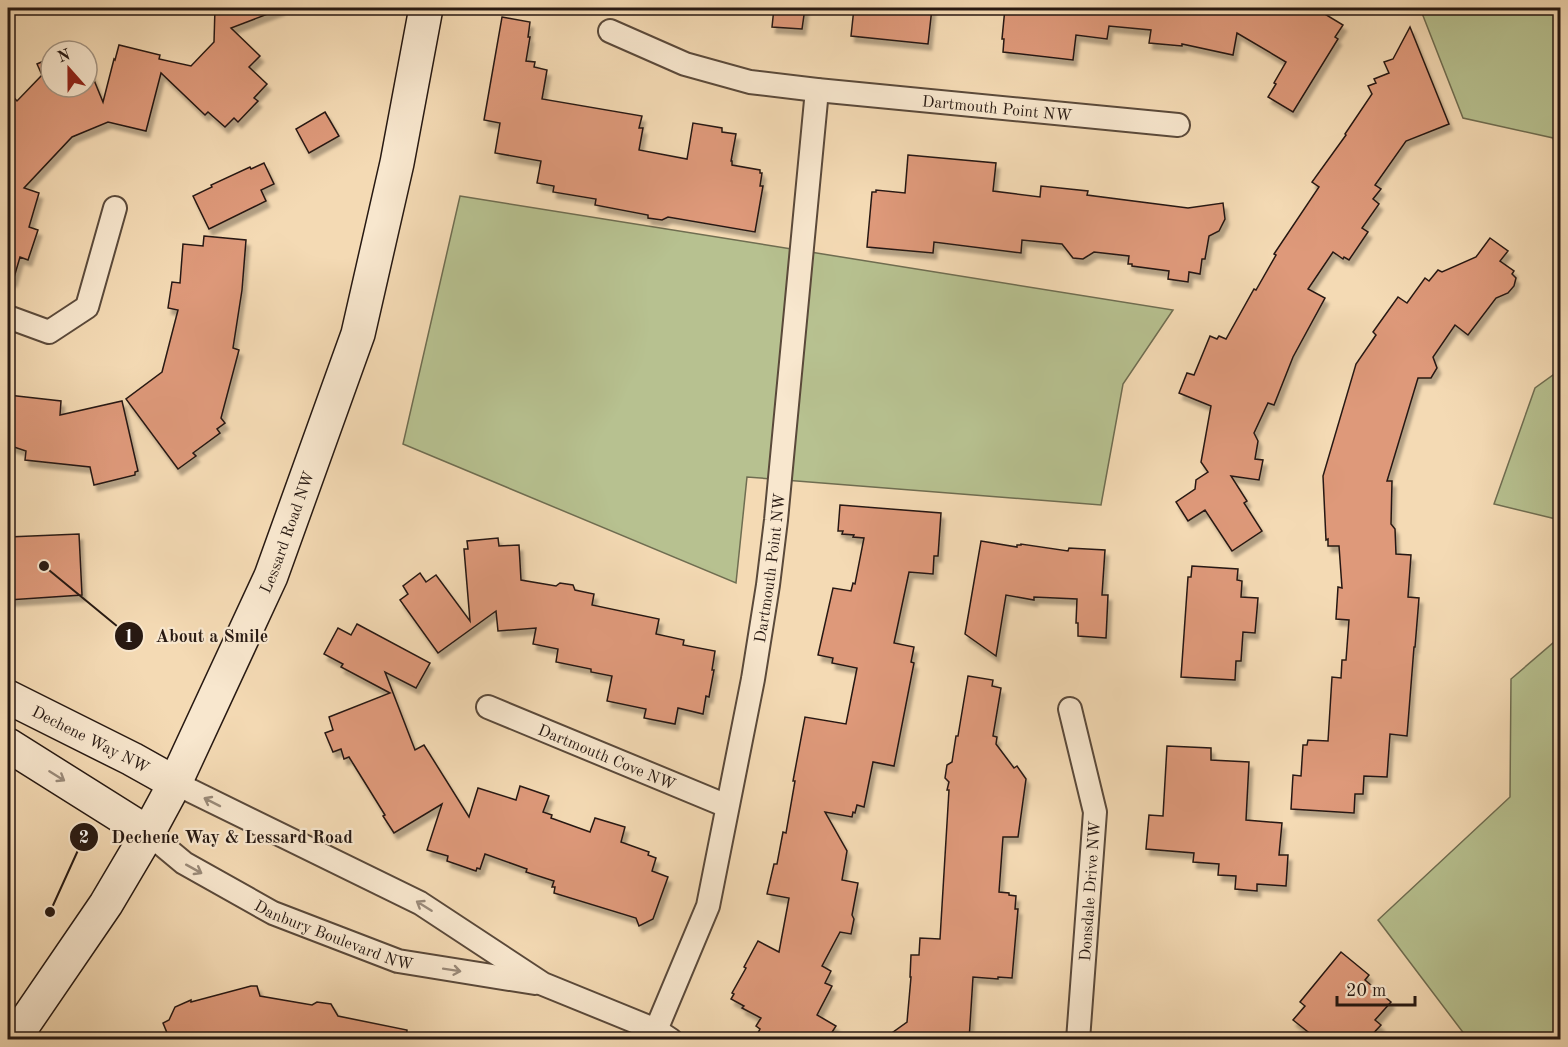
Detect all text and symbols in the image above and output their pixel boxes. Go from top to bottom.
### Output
north arrow [39,39,99,99]
text: N [56,47,74,67]
street label: Dartmouth Point NW [921,94,1073,125]
street label: Lessard Road NW [258,469,318,596]
street label: Dartmouth Point NW [753,492,789,644]
callout: About a Smile [114,618,281,654]
text: 1 [124,628,134,646]
text: About a Smile [156,628,268,646]
street label: Dechene Way NW [29,704,152,777]
street label: Dartmouth Cove NW [535,723,678,794]
one-way arrow [48,771,65,783]
one-way arrow [203,796,221,807]
callout: Dechene Way & Lessard Road [69,819,365,855]
street label: Donsdale Drive NW [1078,820,1104,962]
text: 2 [79,829,89,847]
text: Dechene Way & Lessard Road [111,829,353,847]
one-way arrow [185,863,202,875]
street label: Danbury Boulevard NW [251,898,415,973]
one-way arrow [416,900,433,912]
one-way arrow [441,964,461,975]
scale bar [1337,969,1415,1007]
text: 20 m [1346,982,1386,1000]

